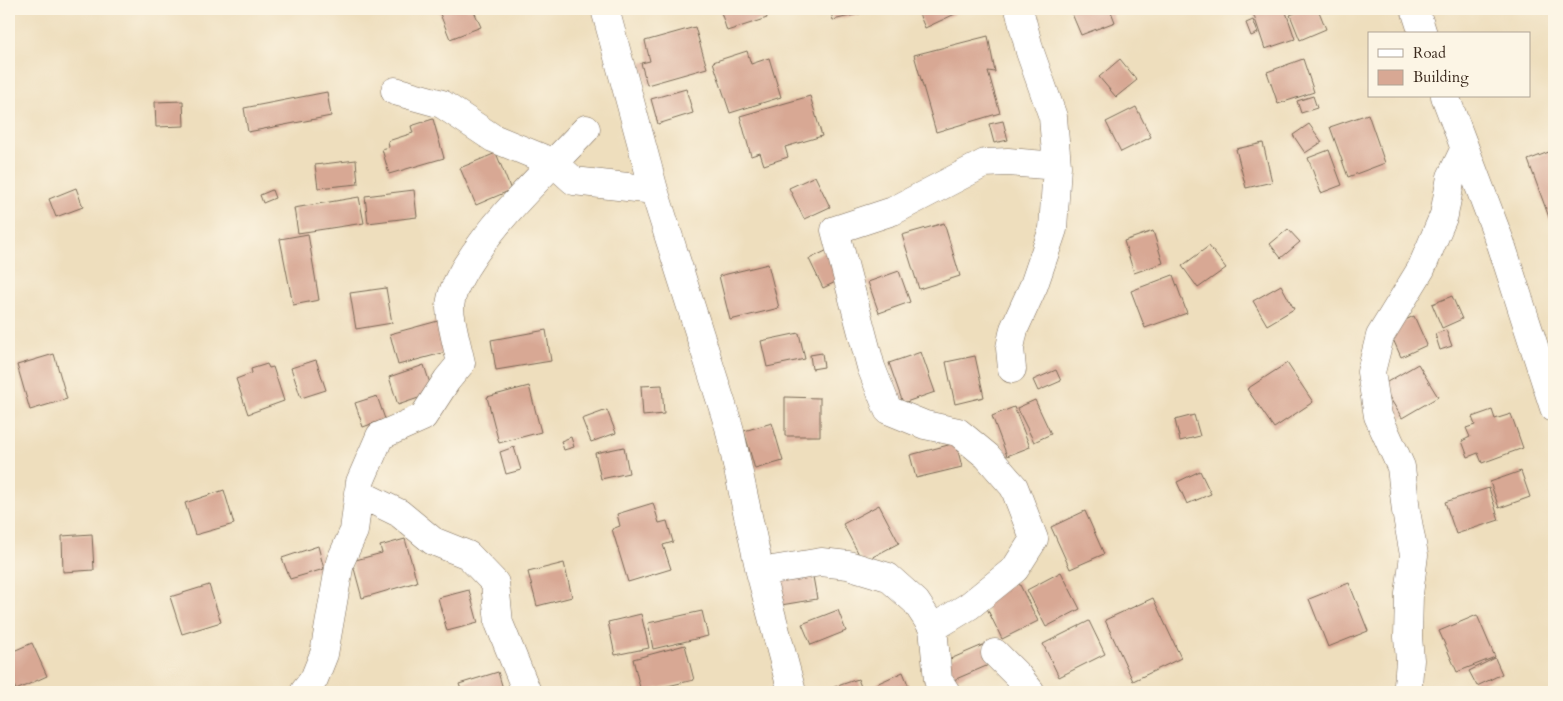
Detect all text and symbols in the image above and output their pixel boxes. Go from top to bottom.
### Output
legend [1368,32,1530,98]
text: Road [1413,43,1446,63]
text: Building [1413,67,1469,87]

